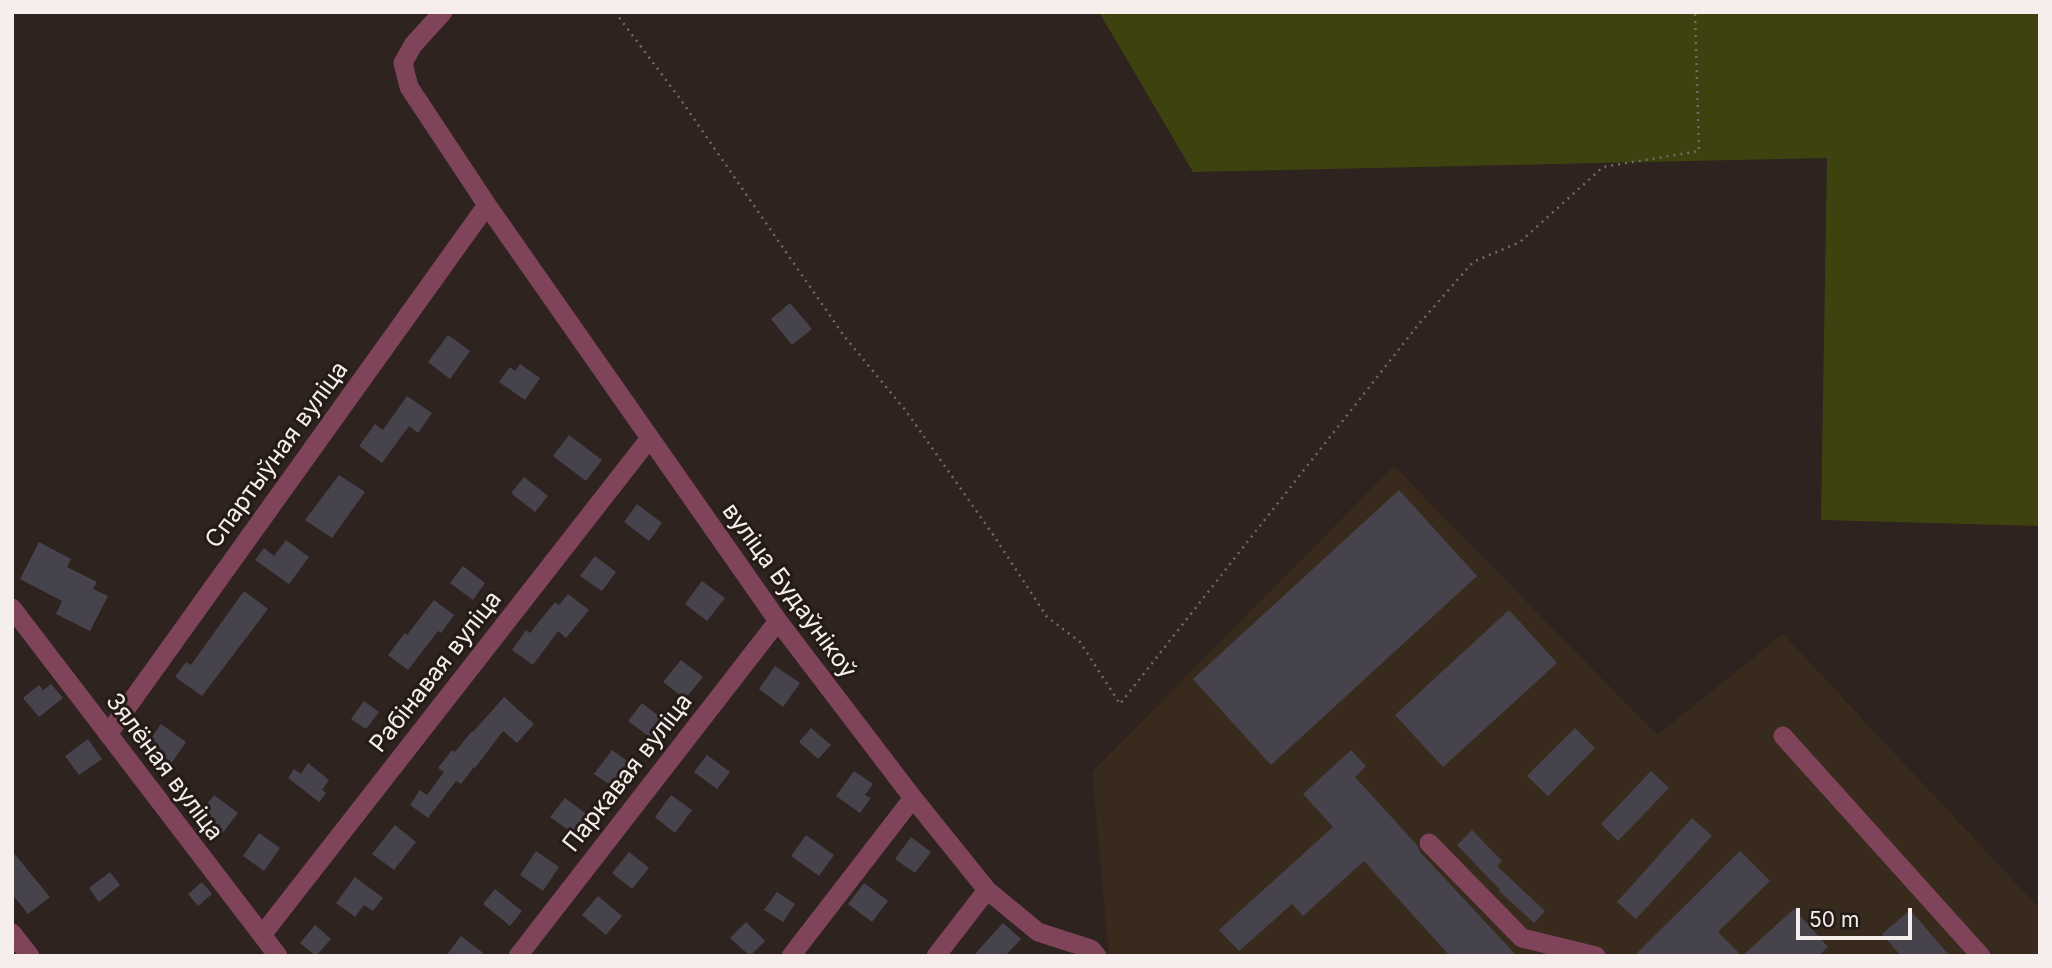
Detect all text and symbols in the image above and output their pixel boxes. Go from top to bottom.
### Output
street label: Спартыўная вуліца [200,356,354,554]
street label: вуліца Будаўнікоў [716,498,862,684]
street label: Рабінавая вуліца [364,586,508,758]
street label: Зялёная вуліца [99,688,229,846]
street label: Паркавая вуліца [557,688,699,858]
scale bar [1800,894,1916,938]
text: 50 m [1809,907,1859,932]

